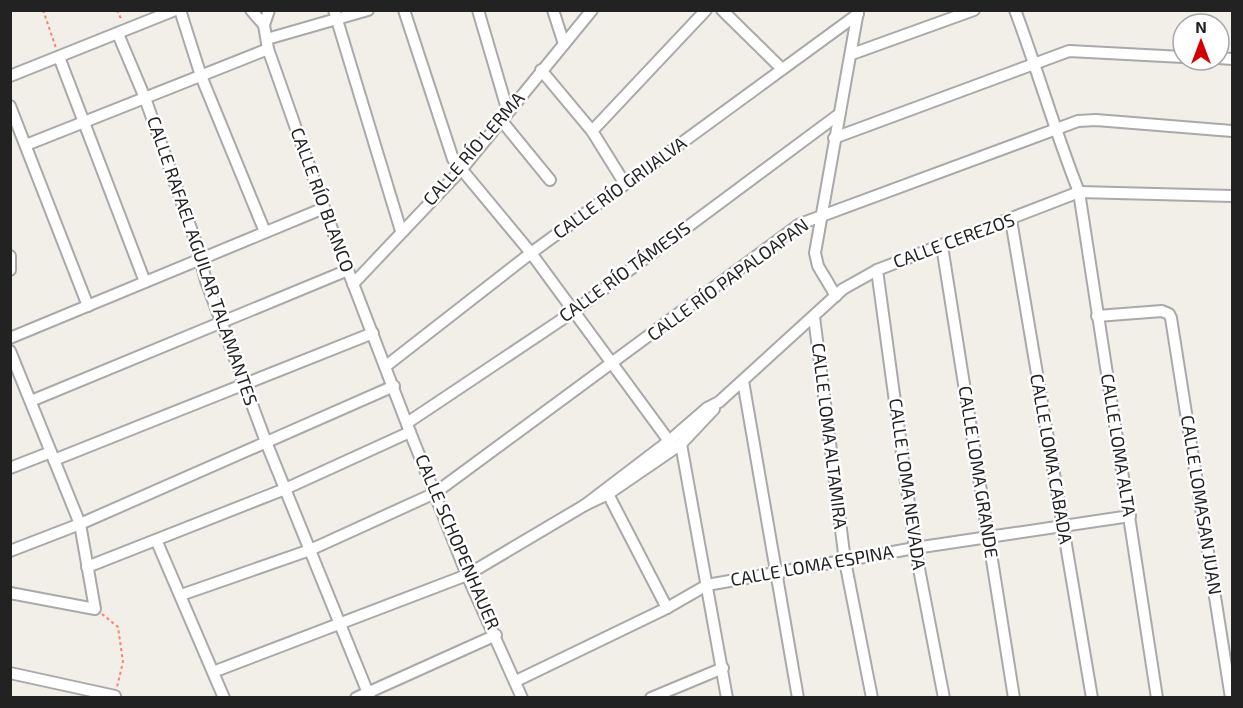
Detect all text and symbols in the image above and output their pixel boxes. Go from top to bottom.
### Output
north arrow [1171,12,1231,72]
text: N [1195,17,1207,36]
street label: CALLE RÍO LERMA [418,86,529,210]
street label: CALLE RAFAEL AGUILAR TALAMANTES [143,113,263,408]
street label: CALLE RÍO BLANCO [287,124,359,275]
street label: CALLE RÍO GRIJALVA [548,131,691,243]
street label: CALLE CEREZOS [890,208,1017,272]
street label: CALLE RÍO PAPALOAPAN [642,213,812,345]
street label: CALLE RÍO TÁMESIS [554,216,694,326]
street label: CALLE LOMA ALTAMIRA [808,342,852,531]
street label: CALLE LOMA CABADA [1026,372,1078,546]
street label: CALLE LOMA ALTA [1097,372,1141,519]
street label: CALLE LOMA GRANDE [955,384,1003,559]
street label: CALLE LOMA NEVADA [885,397,931,572]
street label: CALLE LOMASAN JUAN [1177,413,1227,596]
street label: CALLE SCHOPENHAUER [411,451,505,633]
street label: CALLE LOMA ESPINA [729,540,896,590]

